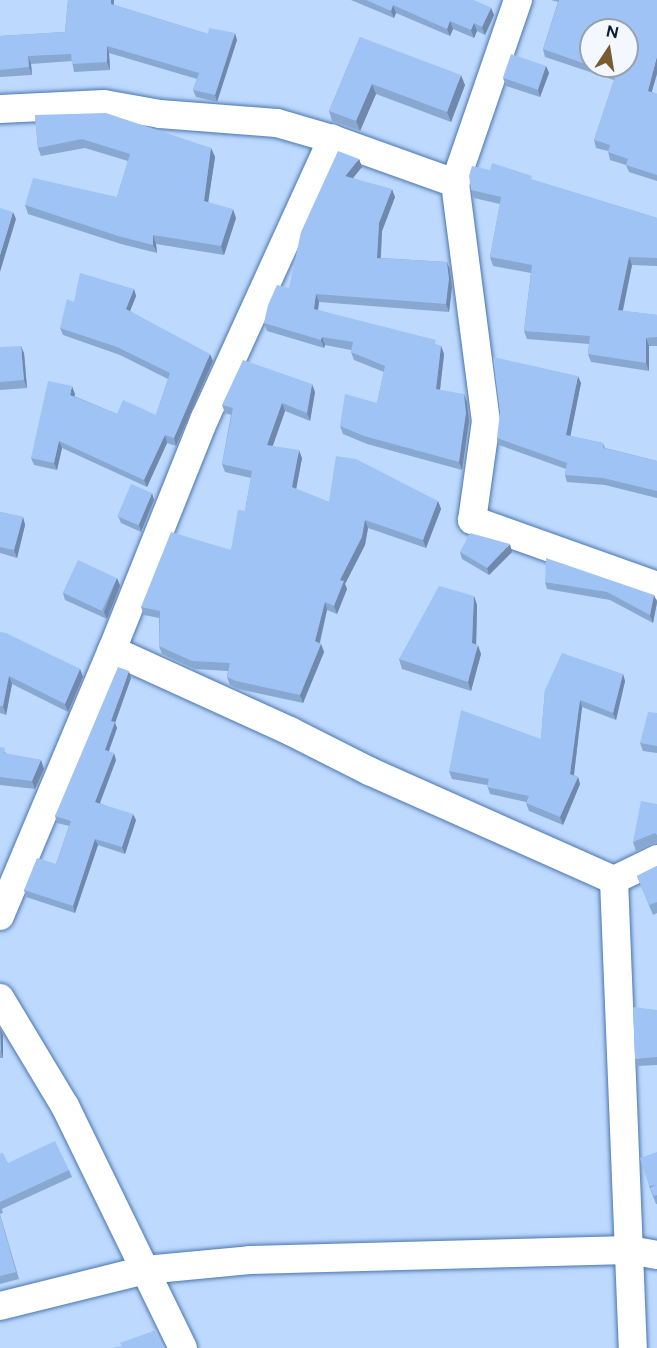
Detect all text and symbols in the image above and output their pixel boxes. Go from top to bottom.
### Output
north arrow [579,18,639,78]
text: N [604,21,620,42]

